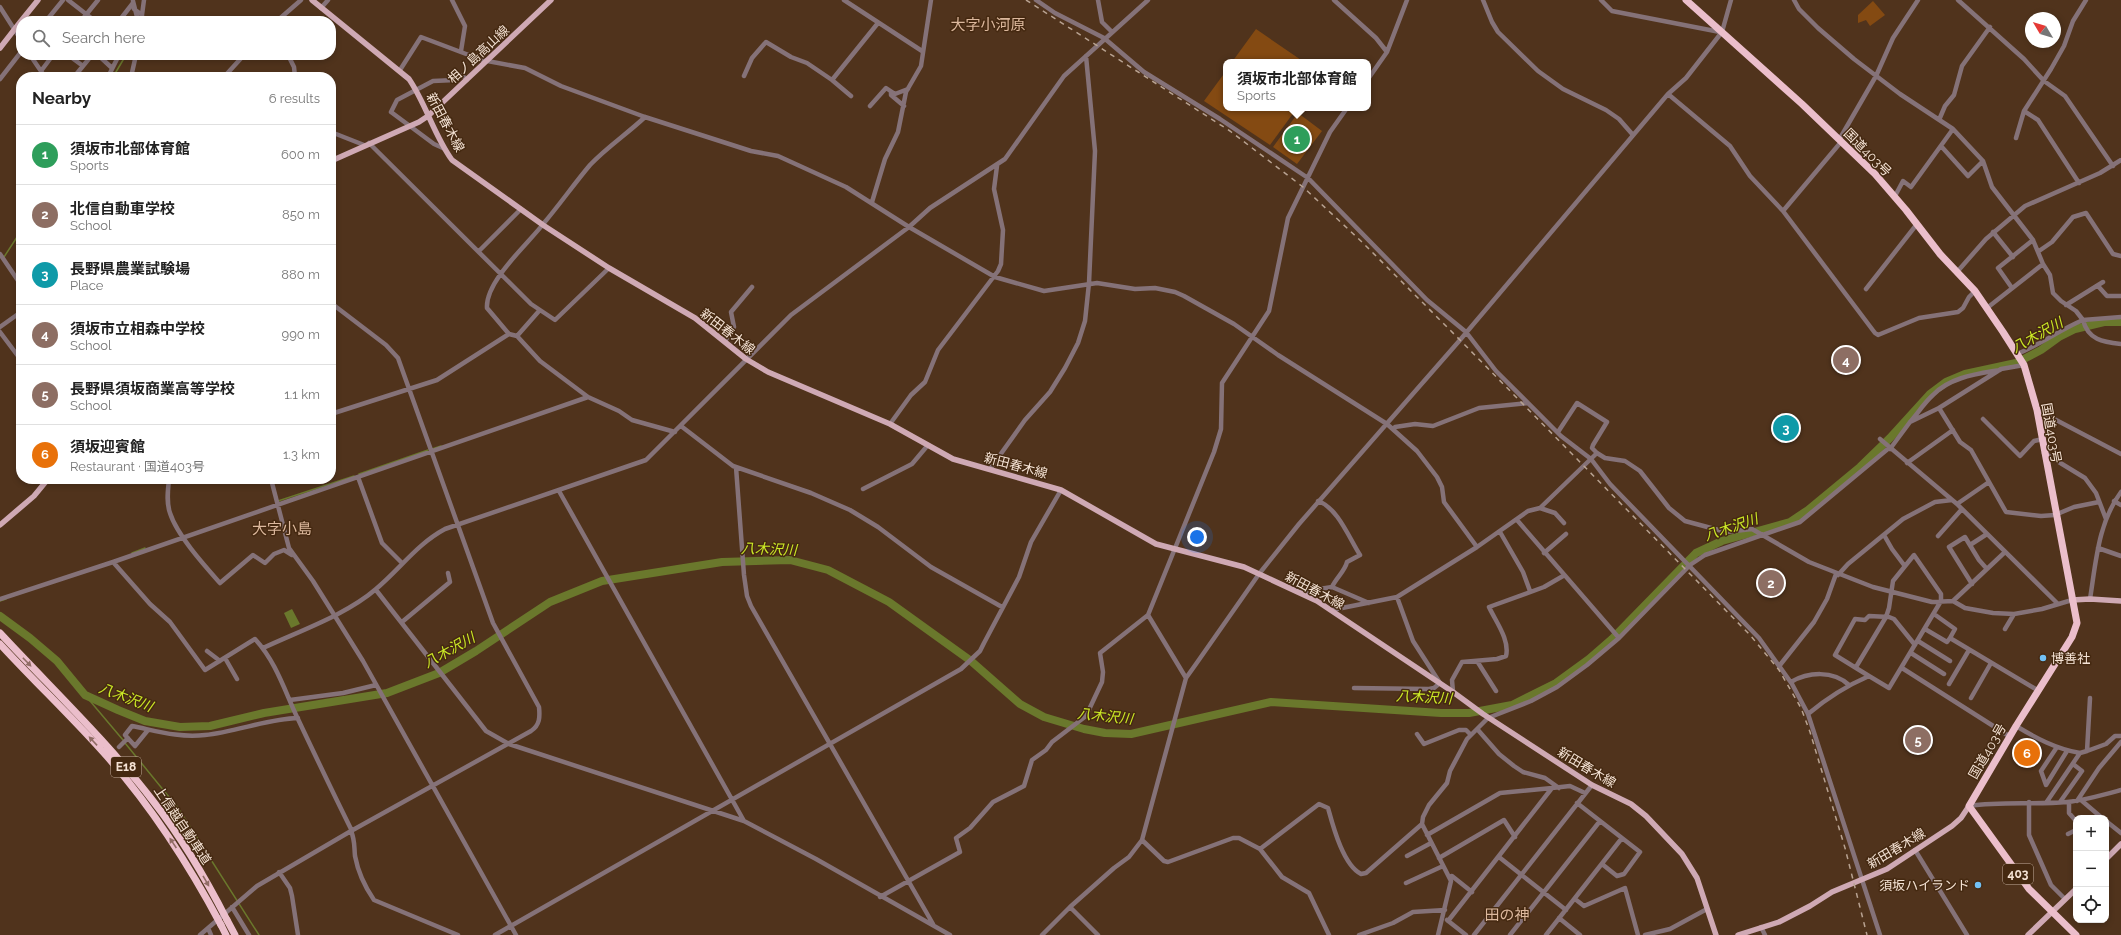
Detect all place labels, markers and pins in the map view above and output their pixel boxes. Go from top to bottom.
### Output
pin: 1 [1284,124,1310,154]
pin: 4 [1833,345,1859,375]
pin: 3 [1773,413,1799,443]
pin: 2 [1758,568,1784,598]
place label: 博善社 [2051,651,2090,666]
marker: 博善社 [2038,653,2048,663]
pin: 5 [1905,725,1931,755]
pin: 6 [2014,738,2040,768]
place label: 須坂ハイランド [1879,878,1970,893]
marker: 須坂ハイランド [1973,880,1983,890]

